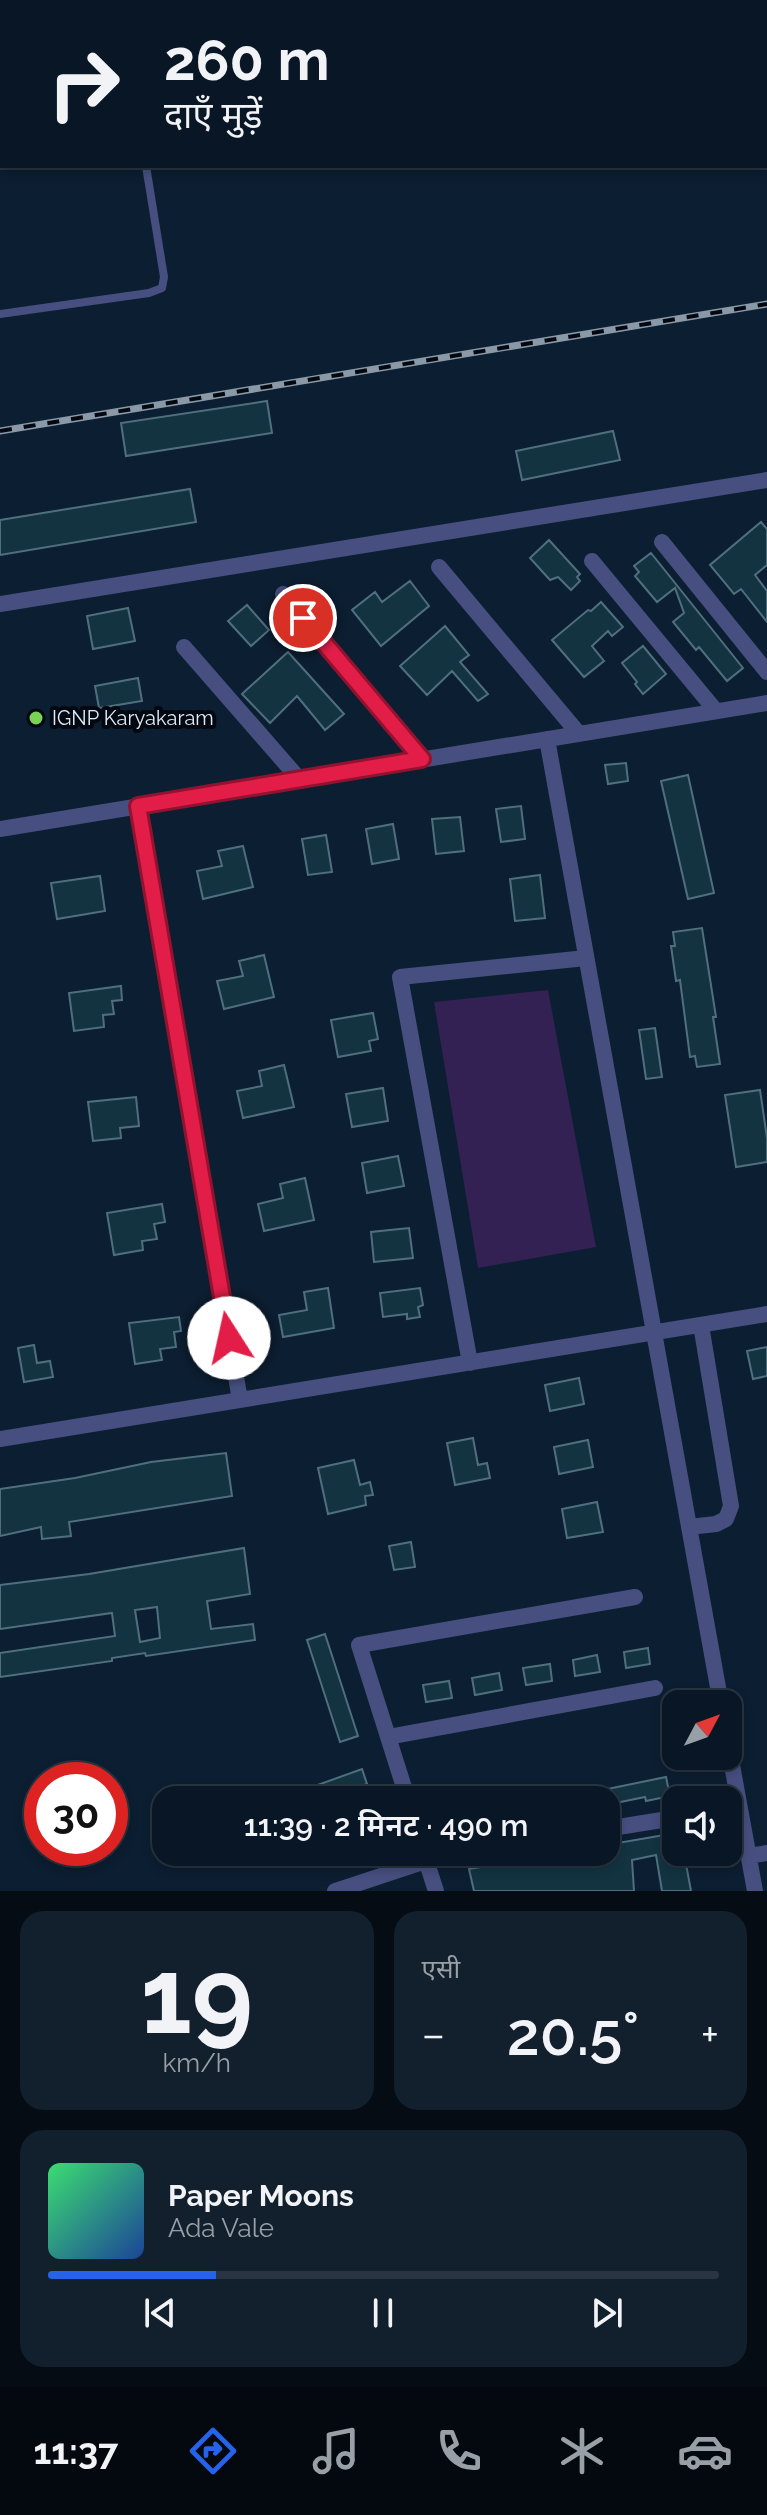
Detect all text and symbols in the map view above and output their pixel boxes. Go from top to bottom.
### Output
text: 260 m [164,27,330,93]
icon: right [32,32,136,136]
text: दाएँ मुड़ें [164,94,262,136]
pin [269,584,337,652]
icon: arrive [281,596,325,640]
place label: IGNP Karyakaram [52,706,214,730]
marker: IGNP Karyakaram [27,709,45,727]
position arrow [187,1296,271,1380]
north arrow [662,1690,742,1770]
map controls [662,1690,742,1866]
speed limit sign: 30 [24,1762,128,1866]
button: sound [662,1786,742,1866]
text: 11:39 · 2 मिनट · 490 m [244,1808,528,1843]
text: 19 [140,1935,253,2057]
text: एसी [422,1954,460,1984]
text: 20.5° [507,1999,639,2069]
text: − [422,2009,445,2060]
text: + [701,2009,719,2060]
text: km/h [162,2048,231,2078]
text: Paper Moons [168,2178,354,2213]
text: Ada Vale [168,2213,274,2243]
icon: previous [138,2291,182,2335]
icon: pause [361,2291,405,2335]
icon: next [585,2291,629,2335]
icon: directions [185,2423,241,2479]
icon: music [308,2423,364,2479]
icon: phone [431,2423,487,2479]
icon: climate [554,2423,610,2479]
icon: car [677,2423,733,2479]
text: 11:37 [34,2430,118,2472]

